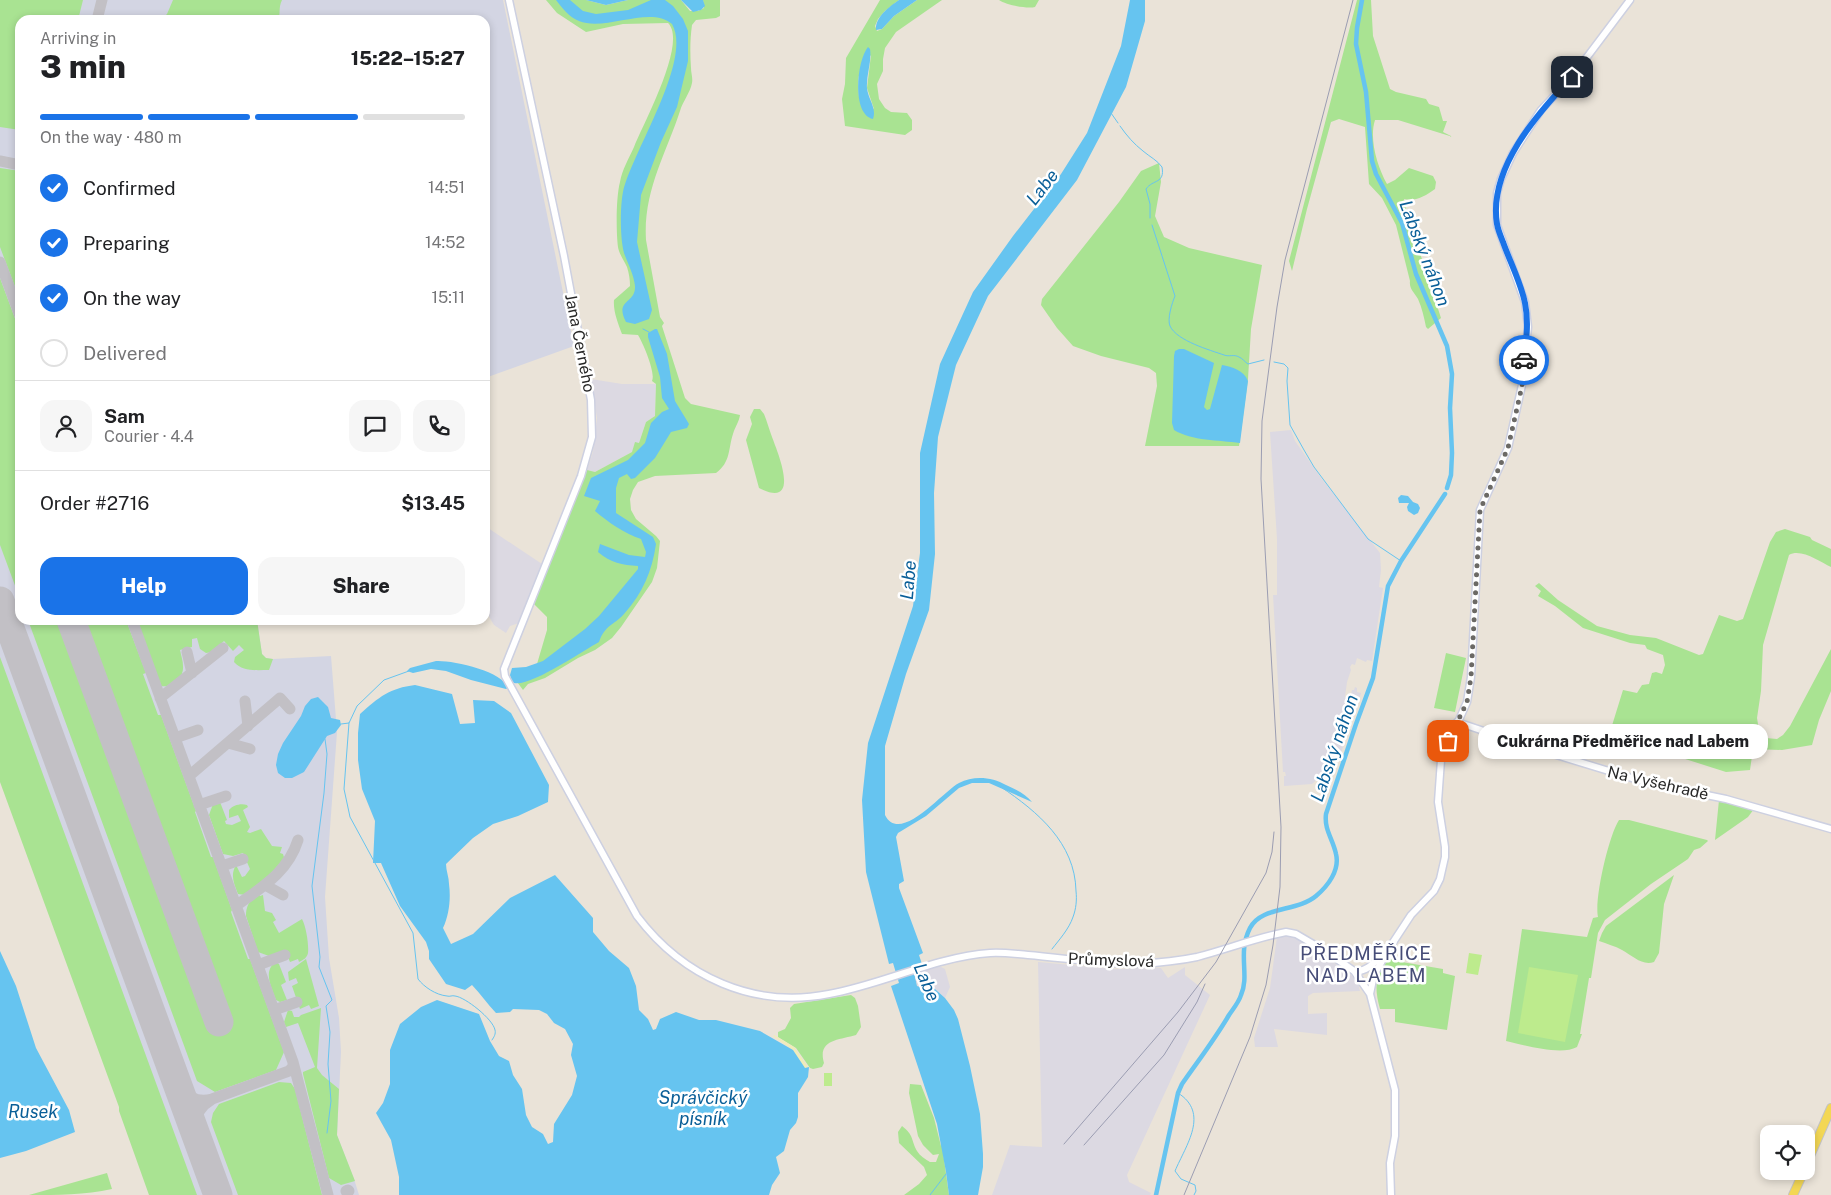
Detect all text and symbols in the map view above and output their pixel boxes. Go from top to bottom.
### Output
text: Arriving in [40,29,116,48]
text: 15:22–15:27 [351,47,465,69]
text: 3 min [40,48,126,85]
pin [1551,56,1593,98]
icon: home [1558,63,1586,91]
text: On the way · 480 m [40,128,182,147]
water label: Labe [1022,165,1063,209]
icon: check [40,174,68,202]
text: Confirmed [83,177,176,199]
text: 14:51 [428,178,465,197]
water label: Labský náhon [1395,197,1455,309]
icon: check [40,229,68,257]
text: Preparing [83,232,170,254]
text: 14:52 [425,233,465,252]
icon: check [40,284,68,312]
text: On the way [83,287,181,309]
text: 15:11 [432,288,465,307]
street label: Jana Černého [561,292,600,394]
courier [1499,335,1549,385]
text: Delivered [83,342,167,364]
icon: car [1510,346,1538,374]
button: person [40,400,92,452]
button: chat [349,400,401,452]
button: phone [413,400,465,452]
text: Sam [104,405,145,427]
text: Courier · 4.4 [104,427,194,446]
text: Order #2716 [40,492,149,514]
text: $13.45 [401,492,465,514]
button: Help [40,557,248,615]
button: Share [258,557,465,615]
water label: Labe [896,559,920,601]
water label: Labský náhon [1306,692,1362,804]
pin [1427,720,1469,762]
callout: Cukrárna Předměřice nad Labem [1478,724,1768,758]
icon: bag [1434,727,1462,755]
text: Cukrárna Předměřice nad Labem [1497,732,1749,751]
street label: Na Vyšehradě [1606,762,1710,804]
district label: PŘEDMĚŘICE NAD LABEM [1300,942,1432,986]
street label: Průmyslová [1068,949,1154,971]
water label: Labe [910,960,944,1004]
water label: Správčický písník [659,1087,748,1129]
water label: Rusek [8,1101,58,1122]
map controls [1760,1125,1815,1180]
button: locate [1760,1125,1815,1180]

